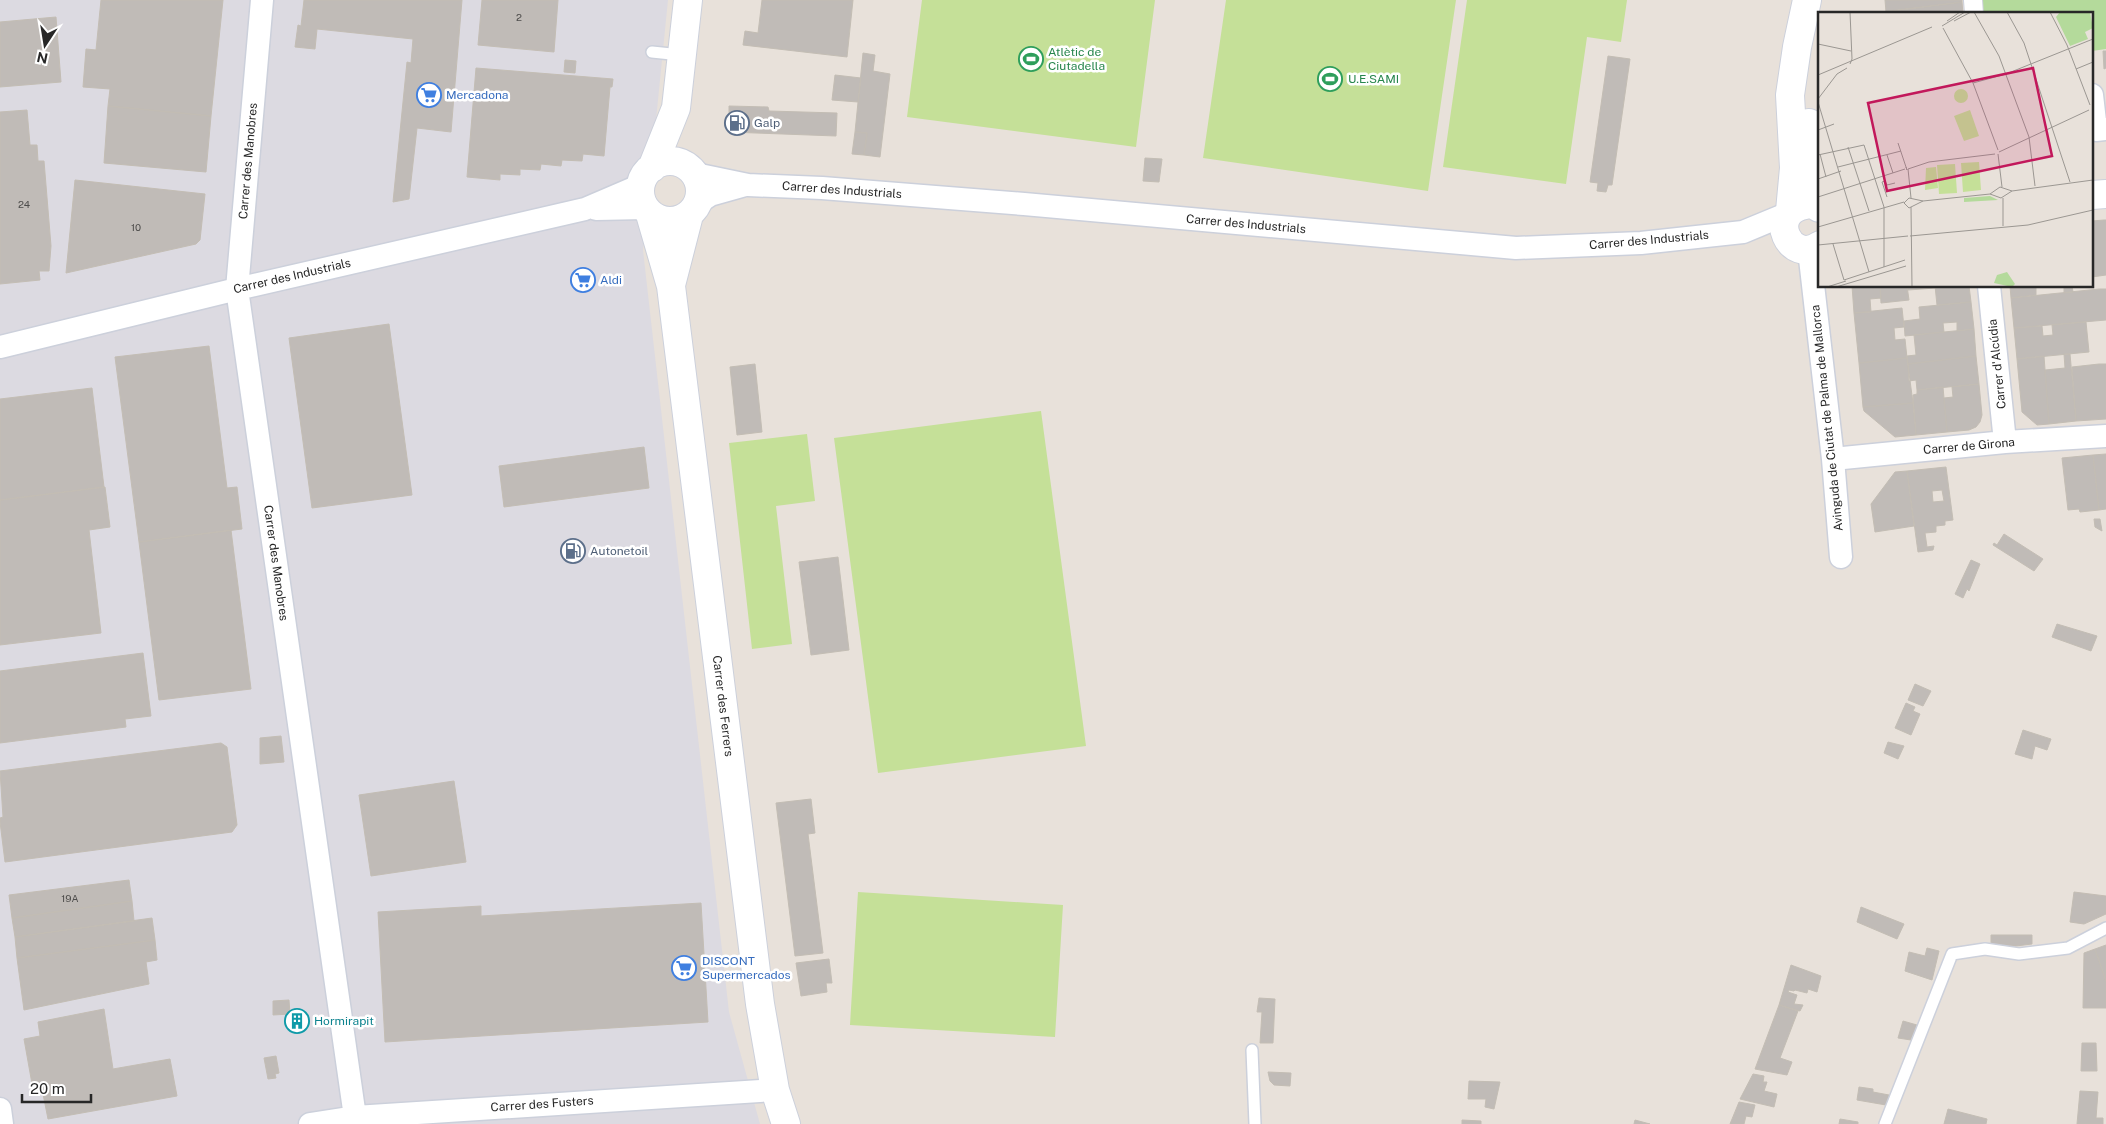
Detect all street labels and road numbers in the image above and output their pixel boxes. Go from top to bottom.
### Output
street label: Carrer des Manobres [236,102,260,220]
street label: Carrer des Industrials [782,179,902,201]
street label: Carrer des Industrials [1186,212,1306,236]
street label: Carrer des Industrials [1589,228,1709,252]
street label: Carrer des Industrials [232,256,352,296]
street label: Avinguda de Ciutat de Palma de Mallorca [1808,304,1846,532]
street label: Carrer d'Alcúdia [1985,318,2009,410]
street label: Carrer de Girona [1923,435,2015,457]
street label: Carrer des Manobres [261,504,291,622]
street label: Carrer des Ferrers [710,655,736,757]
street label: Carrer des Fusters [490,1093,594,1115]

